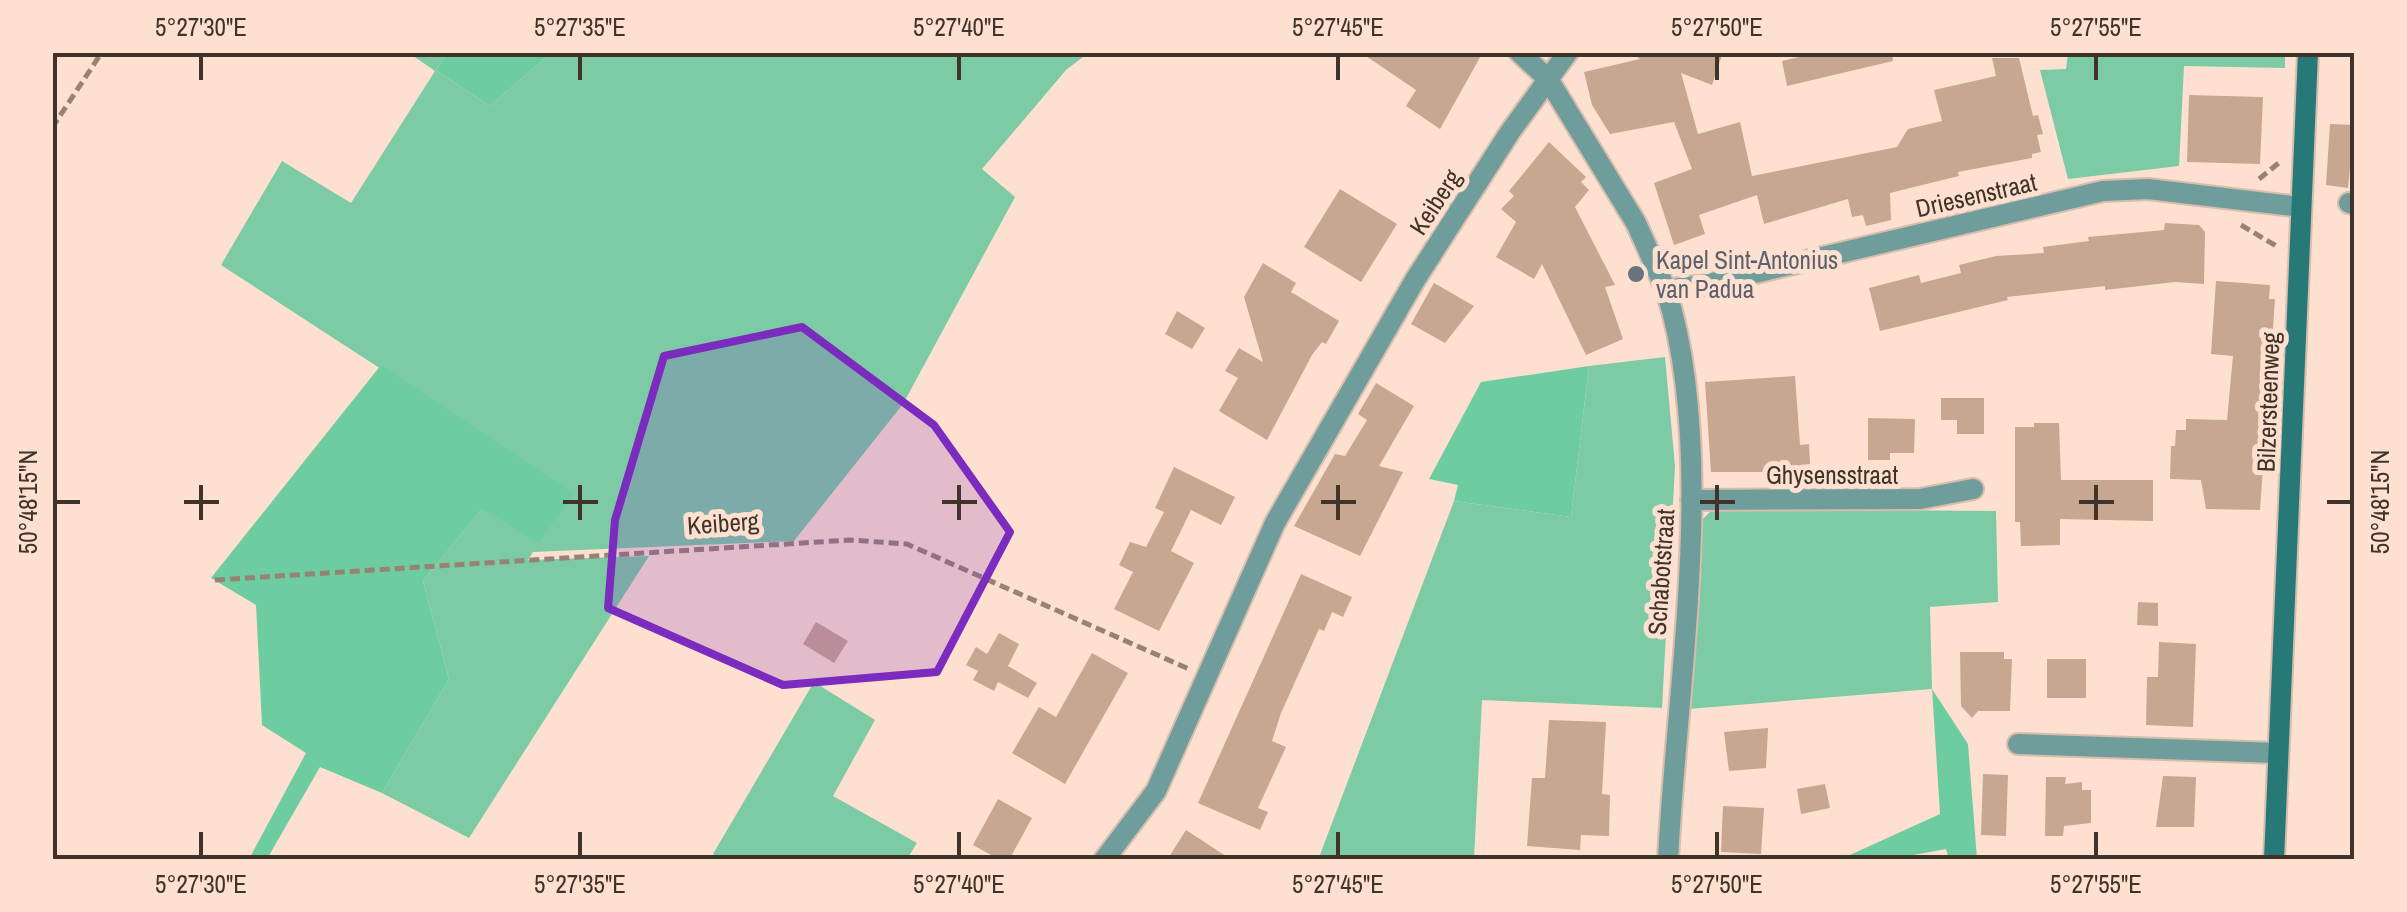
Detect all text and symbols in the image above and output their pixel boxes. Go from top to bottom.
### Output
text: 5°27'30"E [155,10,247,44]
text: 5°27'35"E [534,10,626,44]
text: 5°27'40"E [913,10,1005,44]
text: 5°27'45"E [1292,10,1384,44]
text: 5°27'50"E [1671,10,1763,44]
text: 5°27'55"E [2050,10,2142,44]
street label: Keiberg [1401,162,1469,241]
street label: Driesenstraat [1912,165,2040,225]
place label: Kapel Sint-Antonius van Padua [1656,243,1838,306]
marker: Kapel Sint-Antonius van Padua [1625,263,1647,285]
street label: Bilzersteenweg [2249,331,2287,473]
text: 50°48'15"N [11,450,45,554]
text: 50°48'15"N [2363,450,2397,554]
street label: Ghysensstraat [1766,458,1898,492]
street label: Keiberg [686,503,761,542]
street label: Schabotstraat [1640,507,1682,636]
text: 5°27'30"E [155,867,247,901]
text: 5°27'35"E [534,867,626,901]
text: 5°27'40"E [913,867,1005,901]
text: 5°27'45"E [1292,867,1384,901]
text: 5°27'50"E [1671,867,1763,901]
text: 5°27'55"E [2050,867,2142,901]

